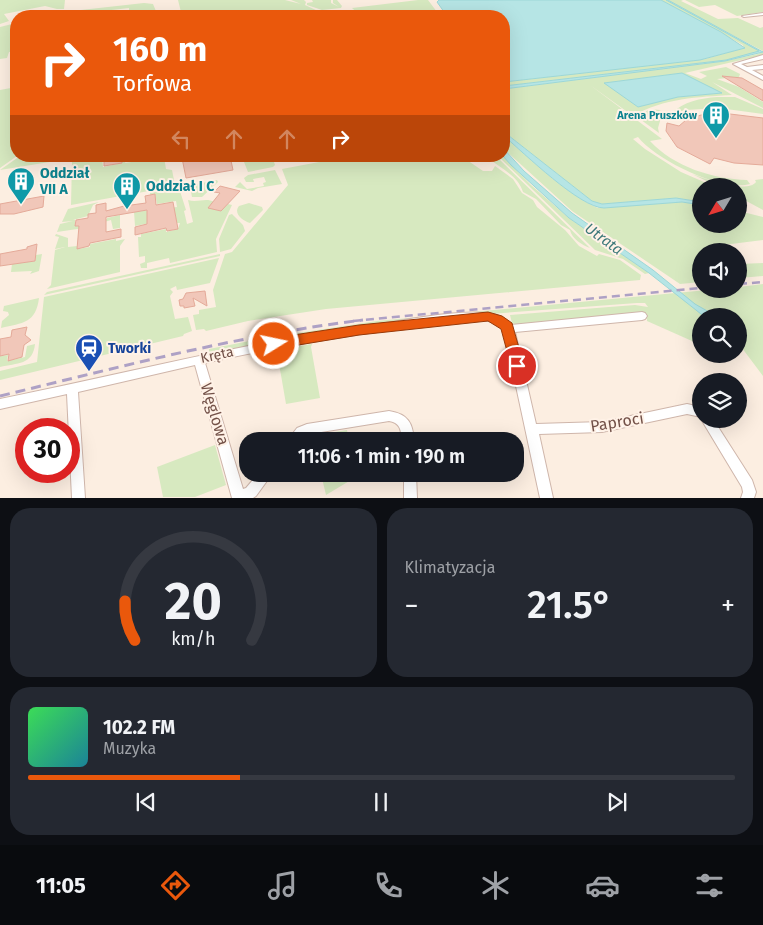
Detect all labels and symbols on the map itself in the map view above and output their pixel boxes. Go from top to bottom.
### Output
building icon: Arena Pruszków [701,100,731,139]
place label: Arena Pruszków [616,109,698,122]
place label: Oddział VII A [39,165,90,198]
building icon: Oddział VII A [6,166,36,205]
building icon: Oddział I C [112,171,142,210]
place label: Oddział I C [146,178,214,195]
north arrow [692,178,748,232]
water label: Utrata [582,219,626,259]
position arrow [247,317,299,369]
station icon: Tworki [74,333,104,372]
place label: Tworki [108,340,151,357]
street label: Kręta [199,343,235,367]
pin [496,345,538,387]
street label: Węglowa [197,381,233,447]
street label: Paproci [589,408,645,436]
speed limit sign: 30 [15,418,80,483]

